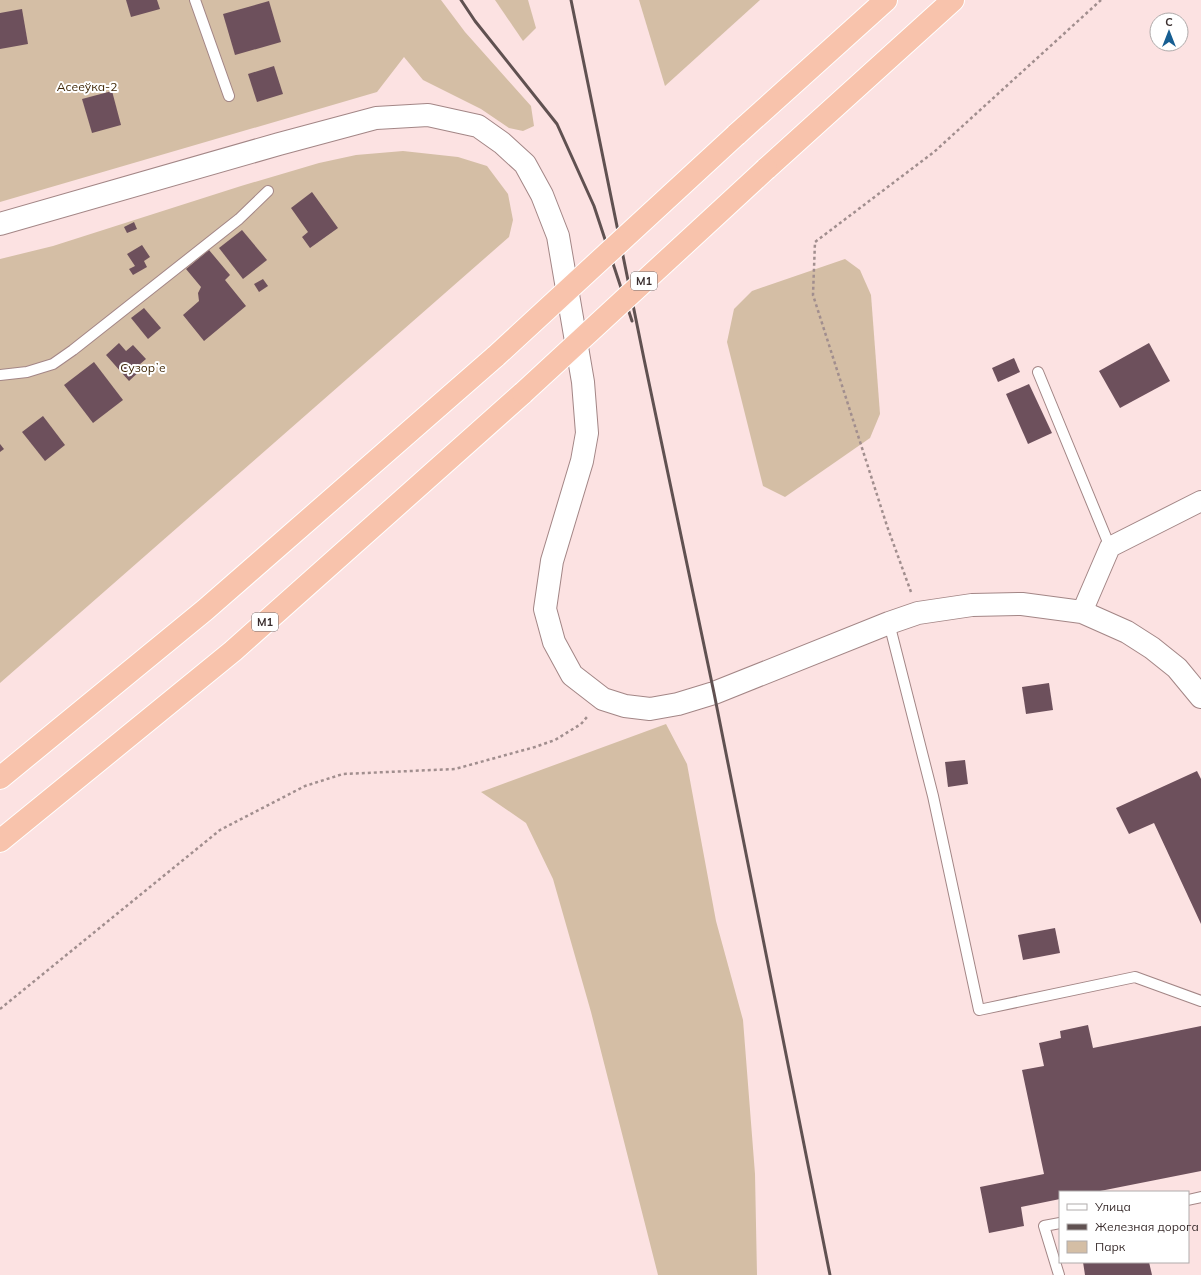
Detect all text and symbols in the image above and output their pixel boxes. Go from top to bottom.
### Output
north arrow [1149,12,1189,52]
text: С [1165,15,1173,29]
park label: Асееўка-2 [57,79,117,94]
road number: М1 [631,272,657,290]
park label: Сузорʼе [120,360,166,375]
road number: М1 [252,613,278,631]
legend [1059,1191,1189,1263]
text: Улица [1094,1199,1131,1214]
text: Железная дорога [1095,1219,1199,1234]
text: Парк [1095,1239,1126,1254]

